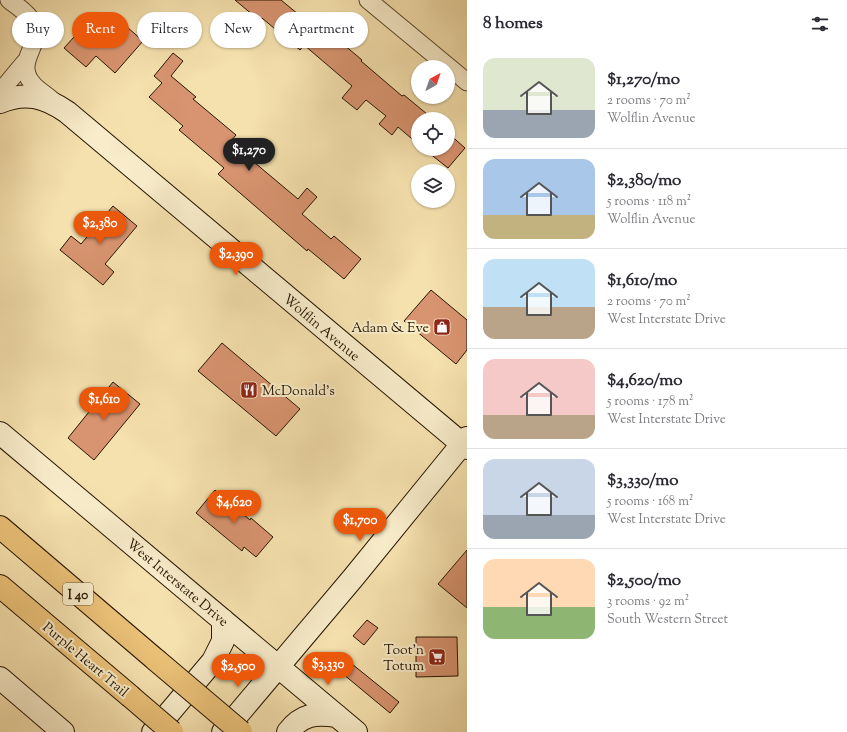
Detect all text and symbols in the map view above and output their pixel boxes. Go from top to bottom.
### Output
chip: Buy [12,12,64,48]
chip: Rent [72,12,129,48]
chip: Filters [137,12,202,48]
chip: New [210,12,266,48]
chip: Apartment [274,12,368,48]
text: 8 homes [483,12,543,36]
icon: filters [809,13,831,35]
north arrow [411,60,455,104]
map controls [411,60,455,208]
text: $1,270/mo [607,68,680,92]
icon: home [515,74,563,122]
text: 2 rooms · 70 m² [607,92,691,110]
text: Wolflin Avenue [607,110,695,128]
button: locate [411,112,455,156]
pin: $1,270 [216,138,282,172]
text: $1,270 [232,142,266,160]
button: layers [411,164,455,208]
text: $2,380/mo [607,169,681,193]
icon: home [515,175,563,223]
text: 5 rooms · 118 m² [607,193,691,211]
pin: $2,380 [67,211,133,245]
text: Wolflin Avenue [607,211,695,229]
text: $2,380 [83,215,117,233]
pin: $2,390 [203,242,269,276]
text: $2,390 [219,246,253,264]
text: $1,610/mo [607,269,677,293]
icon: home [515,275,563,323]
street label: Wolflin Avenue [278,290,364,367]
text: 2 rooms · 70 m² [607,293,691,311]
text: West Interstate Drive [607,311,726,329]
shop icon: Adam & Eve [432,317,452,337]
place label: Adam & Eve [351,319,429,339]
text: $4,620/mo [607,369,683,393]
icon: home [515,375,563,423]
restaurant icon: McDonald's [239,380,259,400]
place label: McDonald's [262,382,335,402]
pin: $1,610 [71,387,137,421]
text: $1,610 [88,391,120,409]
text: 5 rooms · 178 m² [607,393,693,411]
text: West Interstate Drive [607,411,726,429]
text: $3,330/mo [607,469,679,493]
icon: home [515,475,563,523]
pin: $4,620 [201,490,267,524]
text: 5 rooms · 168 m² [607,493,693,511]
text: $4,620 [216,494,252,512]
pin: $1,700 [327,508,393,542]
text: West Interstate Drive [607,511,726,529]
text: $1,700 [343,512,377,530]
street label: West Interstate Drive [121,535,232,632]
text: $2,500/mo [607,569,681,593]
icon: home [515,575,563,623]
road number: I 40 [63,583,93,605]
text: 3 rooms · 92 m² [607,593,689,611]
text: South Western Street [607,611,728,629]
street label: Purple Heart Trail [37,618,132,703]
place label: Toot'n Totum [383,641,424,677]
supermarket icon: Toot'n Totum [427,647,447,667]
pin: $3,330 [295,652,361,686]
pin: $2,500 [205,654,271,688]
text: $3,330 [312,656,344,674]
text: $2,500 [221,658,255,676]

